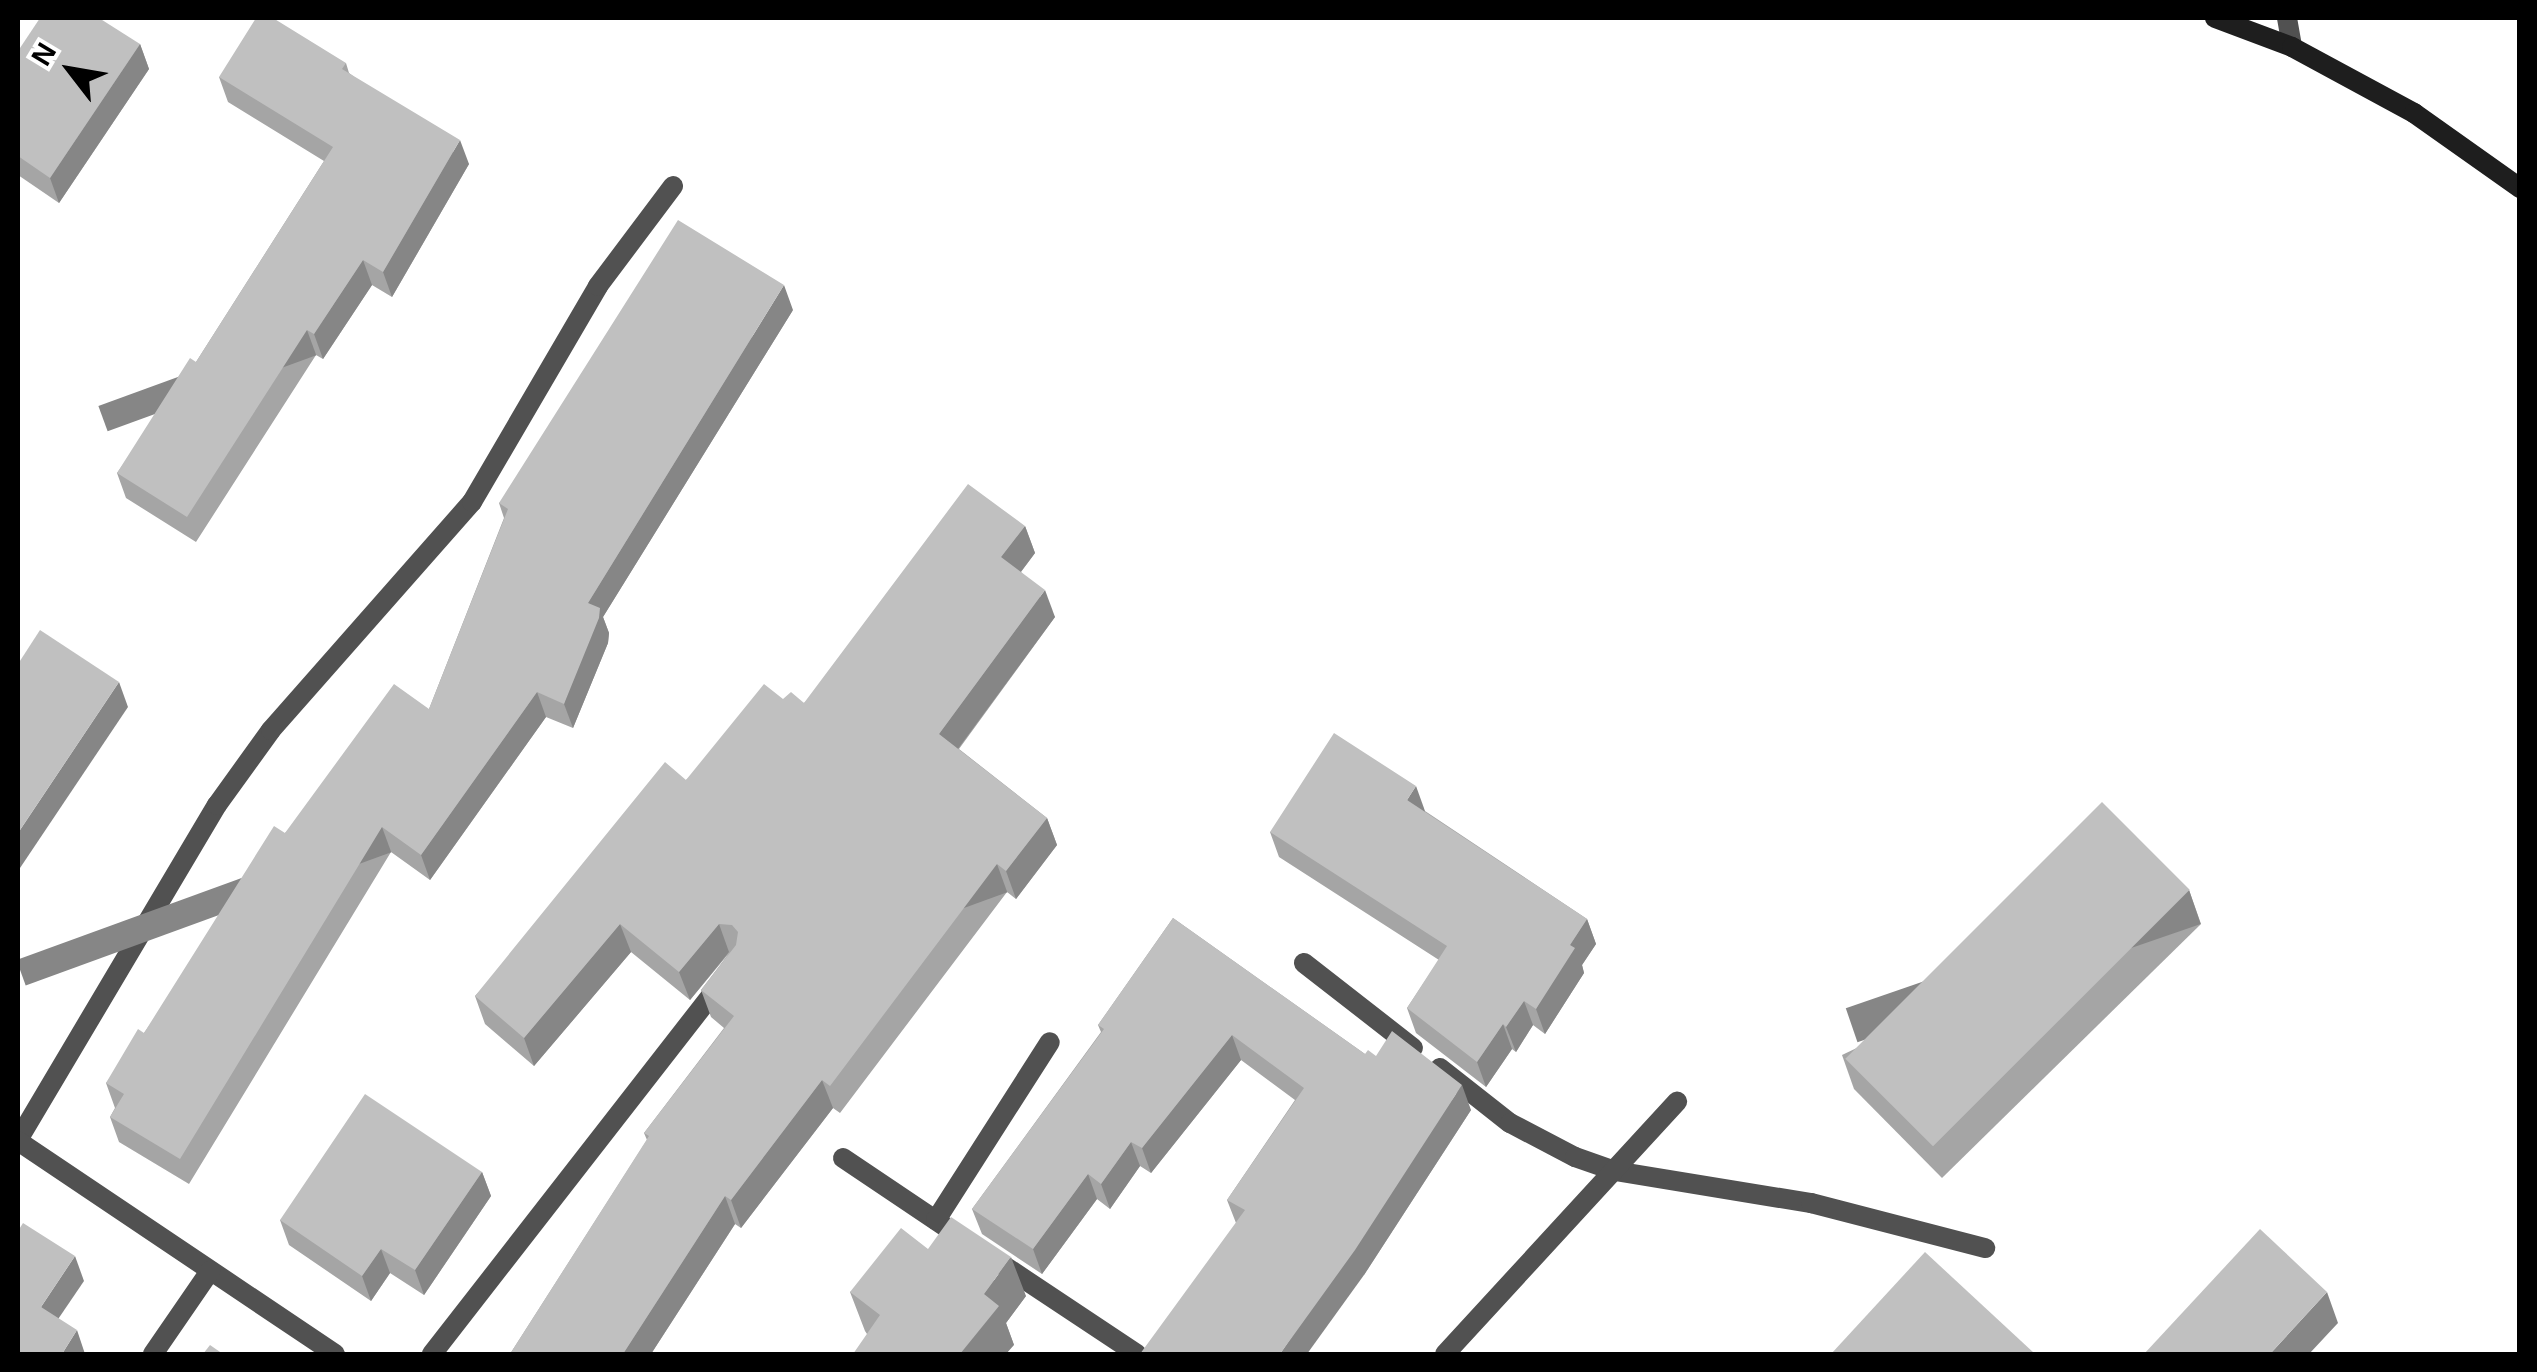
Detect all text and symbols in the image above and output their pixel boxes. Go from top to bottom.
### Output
north arrow [20,20,120,120]
text: N [25,38,62,71]

